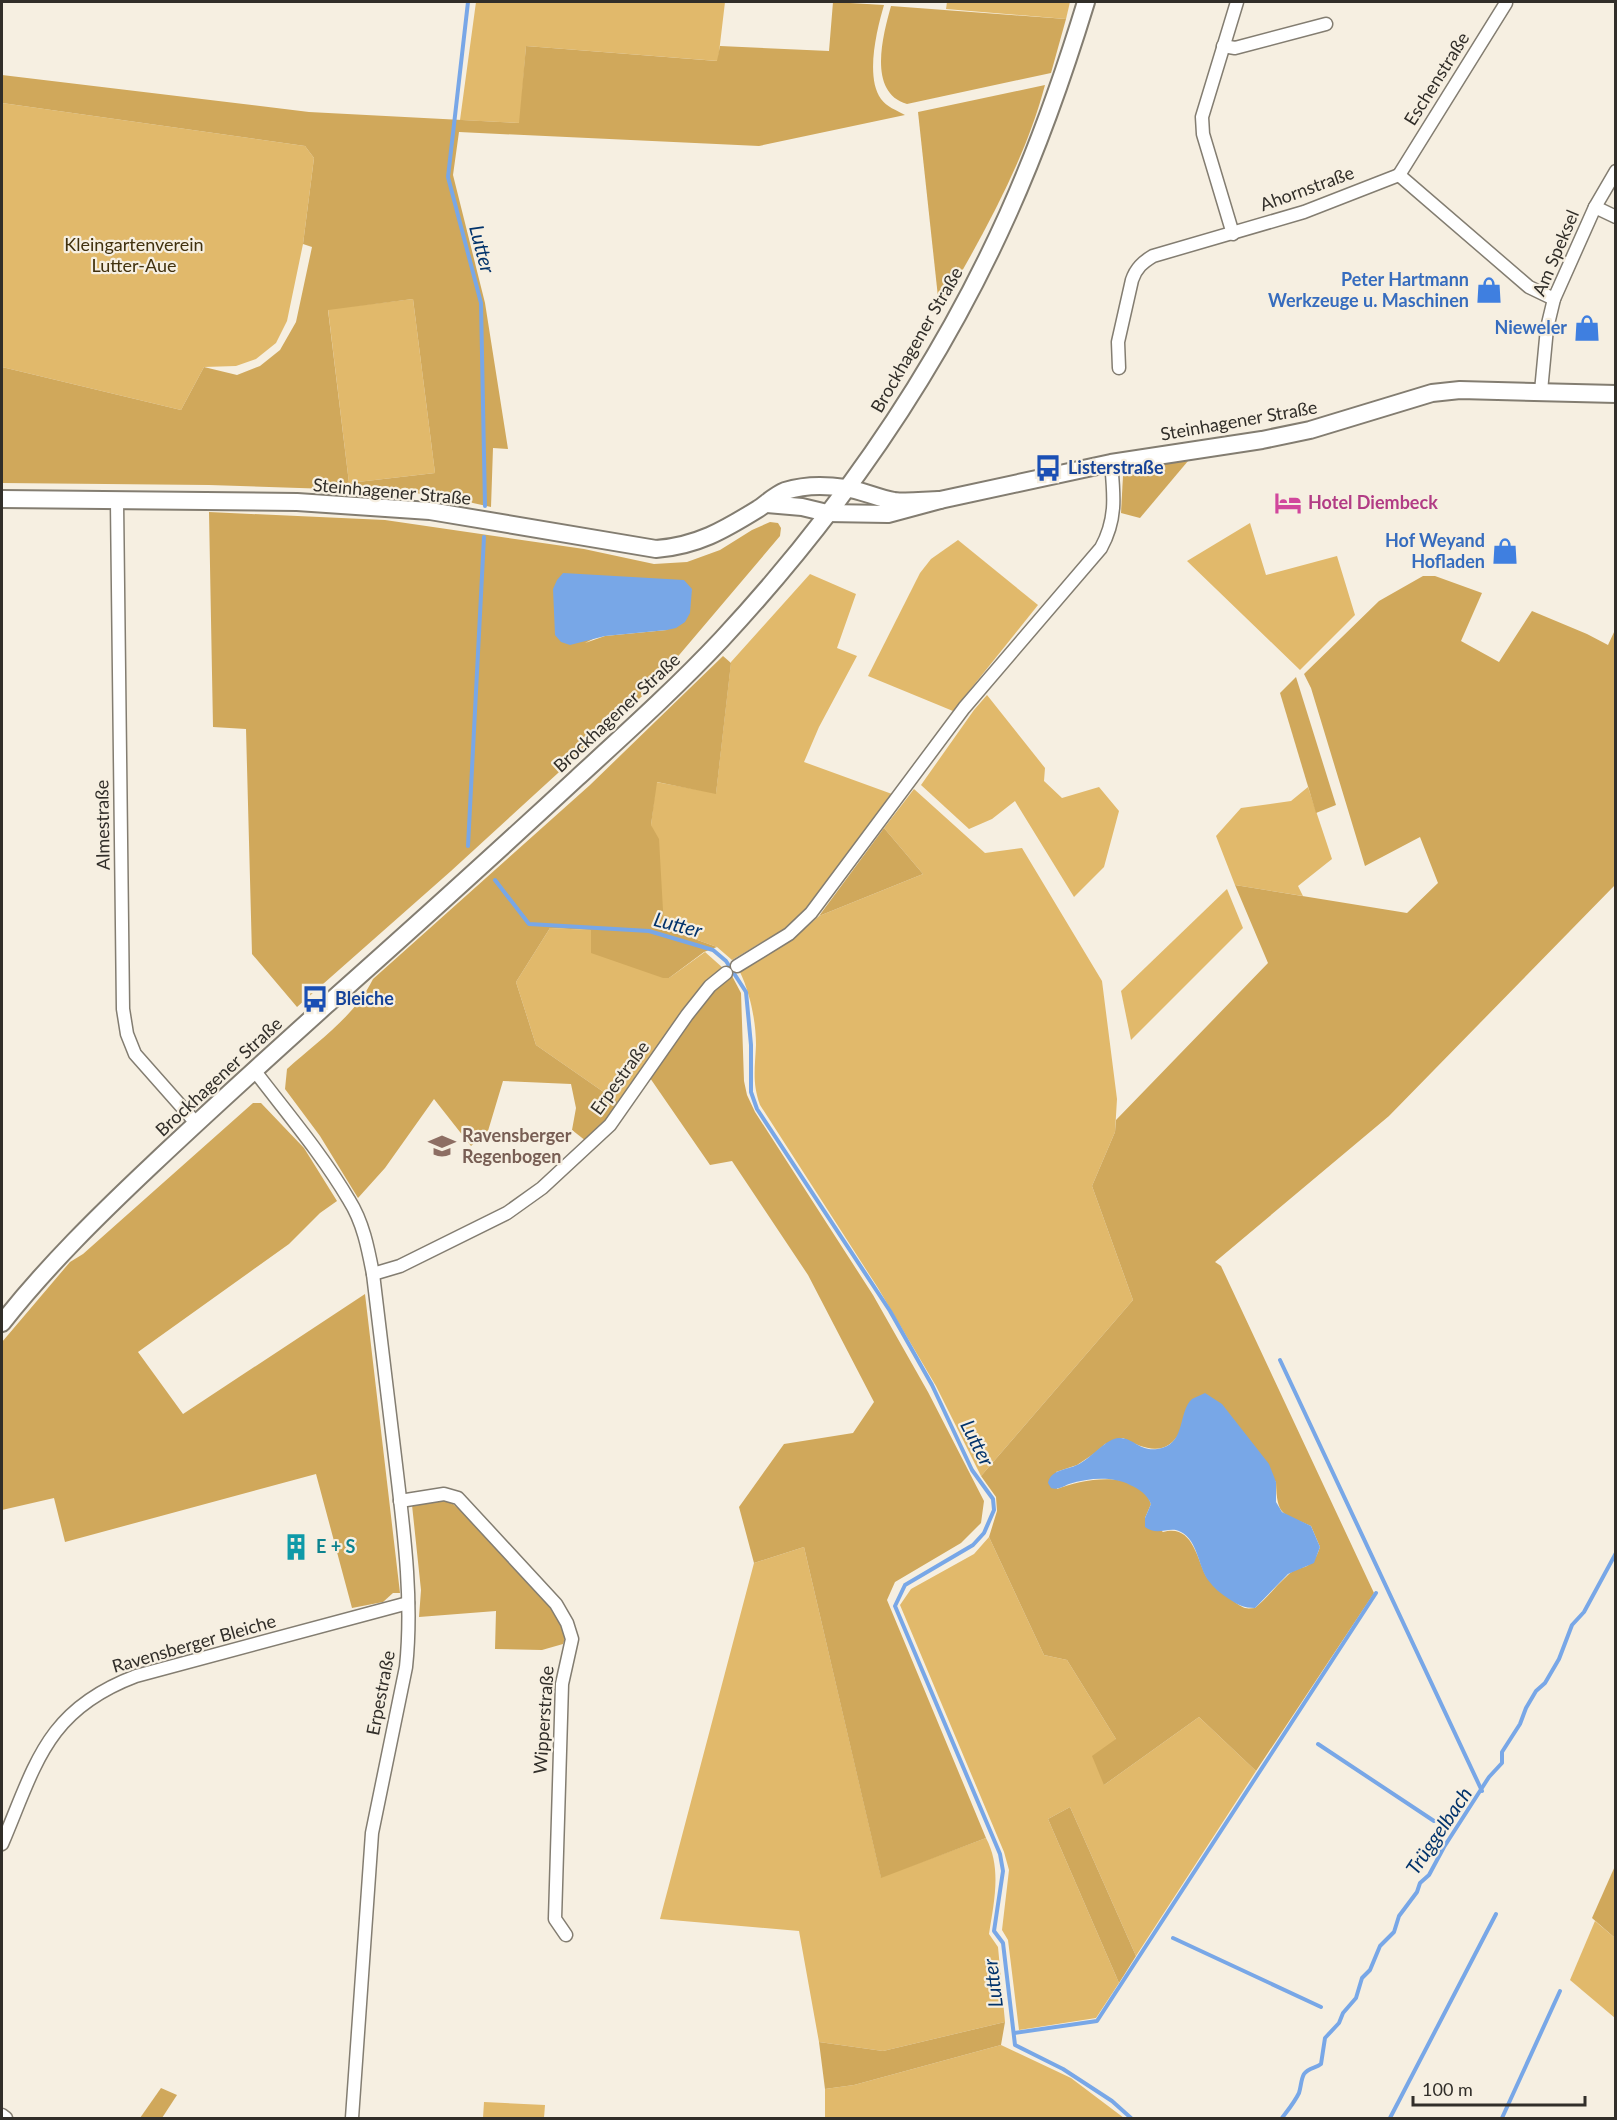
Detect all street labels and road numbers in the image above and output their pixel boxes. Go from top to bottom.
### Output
street label: Eschenstraße [1399,28,1474,129]
street label: Ahornstraße [1257,161,1357,215]
street label: Am Speksel [1527,206,1583,299]
street label: Brockhagener Straße [865,263,967,416]
street label: Steinhagener Straße [1159,395,1319,445]
street label: Steinhagener Straße [312,473,472,509]
street label: Brockhagener Straße [549,648,684,776]
street label: Almestraße [90,780,114,870]
street label: Brockhagener Straße [151,1012,286,1140]
street label: Erpestraße [585,1036,653,1119]
street label: Ravensberger Bleiche [109,1609,278,1677]
street label: Erpestraße [361,1649,399,1737]
street label: Wipperstraße [528,1665,558,1775]

